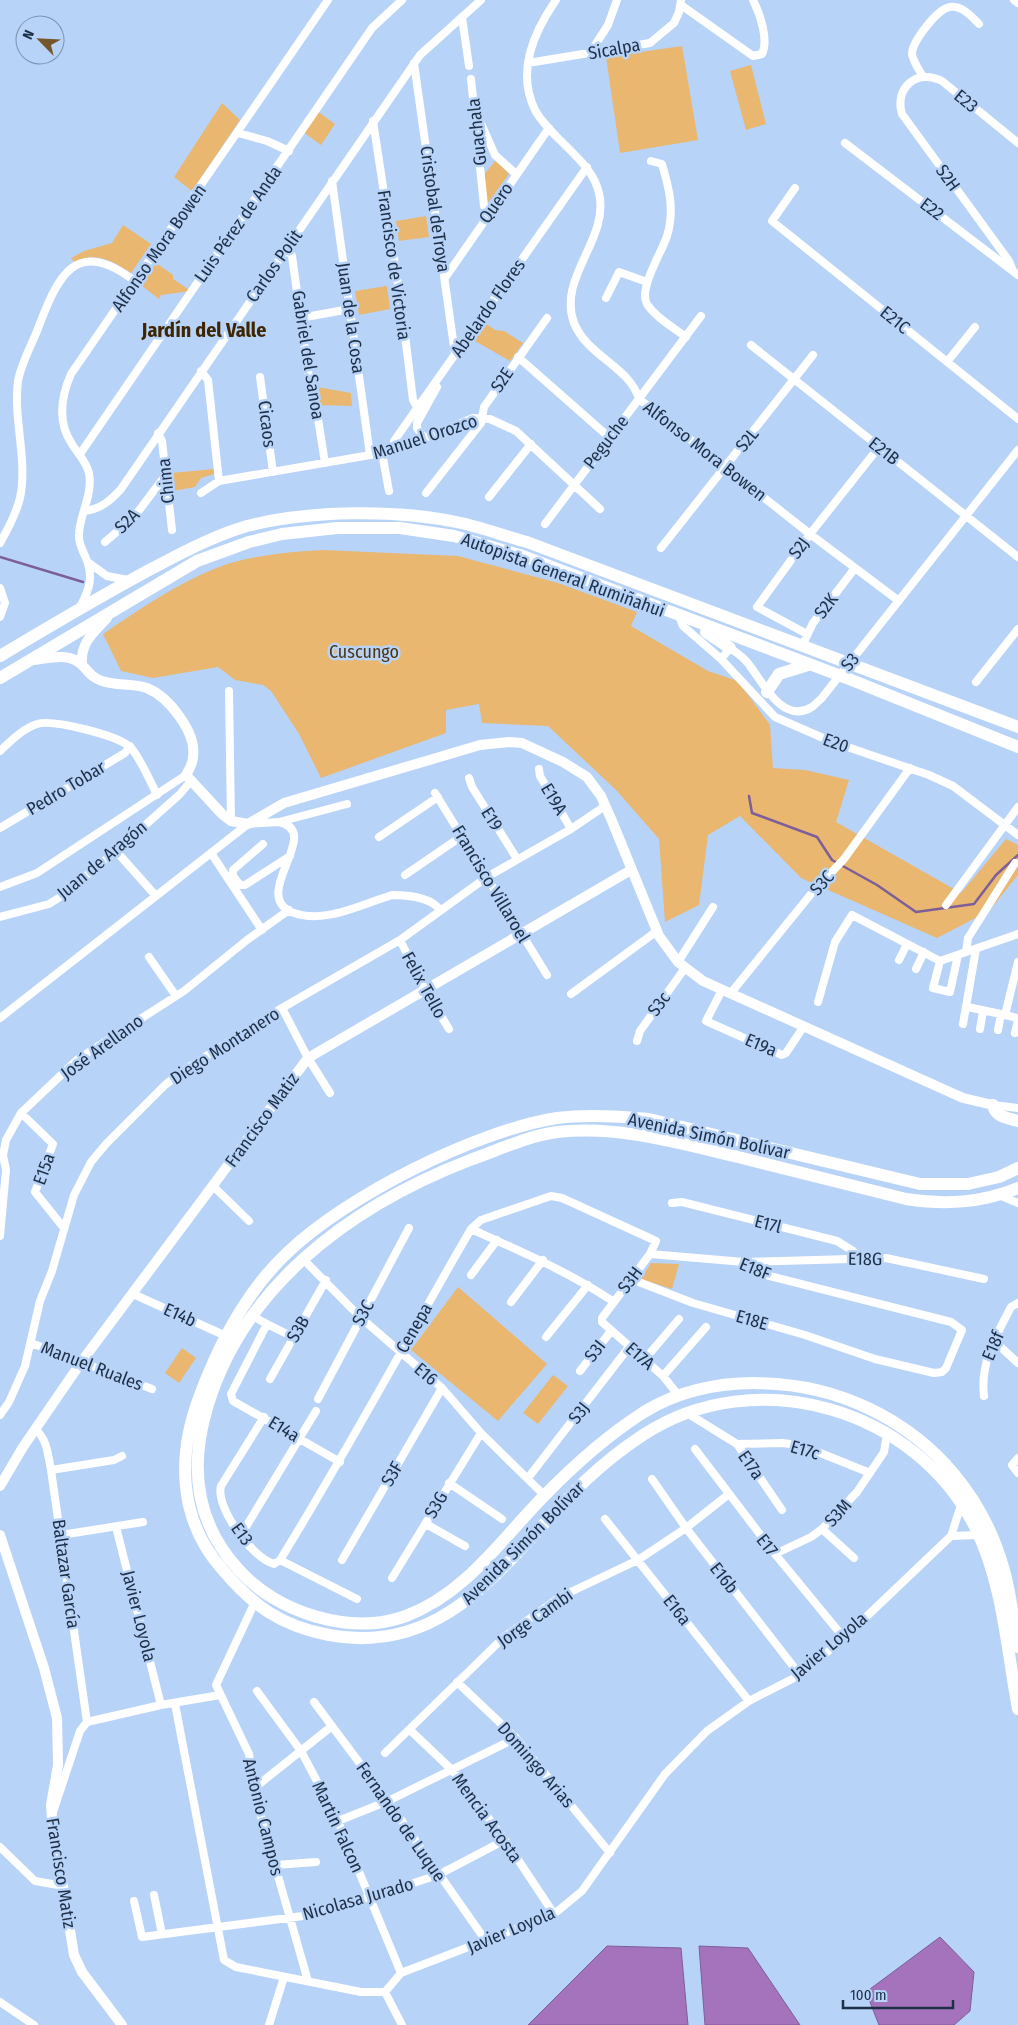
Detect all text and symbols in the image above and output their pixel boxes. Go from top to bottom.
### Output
north arrow [15,15,65,65]
text: N [19,28,38,42]
street label: Sicalpa [586,34,642,64]
street label: E23 [950,85,982,117]
street label: Guachala [462,97,491,167]
street label: Cristobal deTroya [415,144,455,274]
street label: S2H [931,160,965,196]
street label: Luis Pérez de Anda [190,161,287,287]
street label: Quero [474,178,518,228]
street label: Alfonso Mora Bowen [107,180,211,316]
street label: Francisco de Victoria [373,189,415,342]
street label: E22 [916,193,948,225]
street label: Carlos Polit [241,225,307,307]
street label: Abelardo Flores [446,254,530,361]
street label: Juan de la Cosa [332,261,370,375]
street label: Gabriel del Sanoa [287,289,329,421]
street label: E21C [876,301,914,339]
district label: Jardín del Valle [141,318,266,342]
street label: S2E [486,363,518,397]
street label: Alfonso Mora Bowen [639,396,771,506]
street label: Cicaos [253,399,281,449]
street label: Manuel Orozco [370,410,480,464]
street label: Peguche [579,411,633,473]
street label: S2L [731,423,763,457]
street label: E21B [864,432,904,470]
street label: Chima [153,457,179,505]
street label: S2A [110,504,144,538]
street label: Autopista General Rumiñahui [458,528,668,622]
street label: S2J [784,533,814,563]
street label: S2K [809,589,843,623]
park label: Cuscungo [329,641,399,663]
street label: S3 [836,648,864,676]
street label: E20 [820,728,852,758]
street label: Pedro Tobar [23,755,110,820]
street label: E19A [536,779,572,819]
street label: E19 [476,803,508,835]
street label: Juan de Aragón [53,816,151,904]
street label: Francisco Villaroel [447,821,535,947]
street label: S3C [805,866,839,900]
street label: Felix Tello [397,948,451,1022]
street label: S3c [643,987,675,1020]
street label: Diego Montanero [166,1003,284,1089]
street label: José Arellano [56,1010,148,1084]
street label: E19a [742,1029,780,1062]
street label: Francisco Matiz [220,1068,304,1172]
street label: Avenida Simón Bolívar [626,1108,793,1164]
street label: E15a [28,1150,60,1188]
street label: E17l [752,1210,784,1238]
street label: E18G [848,1248,882,1270]
street label: E18F [736,1253,774,1285]
street label: S3H [613,1262,647,1298]
street label: S3C [347,1296,379,1330]
street label: E14b [160,1298,200,1332]
street label: Cenepa [391,1299,437,1357]
street label: E18E [733,1305,771,1335]
street label: S3B [282,1312,314,1346]
street label: E18f [977,1327,1009,1364]
street label: Manuel Ruales [38,1336,146,1396]
street label: S3I [580,1336,610,1366]
street label: E17A [621,1337,659,1375]
street label: E16 [410,1358,442,1390]
street label: S3J [564,1398,594,1428]
street label: E14a [264,1411,304,1447]
street label: E17c [788,1435,822,1465]
street label: E17a [733,1446,769,1484]
street label: S3F [376,1458,408,1490]
street label: Avenida Simón Bolívar [457,1476,590,1609]
street label: S3G [420,1488,452,1522]
street label: S3M [820,1495,856,1531]
street label: Baltazar García [47,1518,85,1630]
street label: E13 [226,1518,258,1550]
street label: E17 [751,1529,783,1561]
street label: E16b [705,1558,743,1598]
street label: Javier Loyola [117,1568,161,1664]
street label: Jorge Cambi [493,1584,577,1652]
street label: E16a [658,1590,696,1630]
street label: Javier Loyola [786,1607,872,1684]
street label: Domingo Arias [493,1718,579,1813]
street label: Antonio Campos [238,1756,288,1878]
street label: Fernando de Luque [351,1758,451,1886]
street label: Mencia Acosta [447,1769,527,1867]
street label: Martin Falcon [307,1778,369,1876]
street label: Francisco Matiz [41,1816,81,1930]
street label: Nicolasa Jurado [300,1873,416,1925]
street label: Javier Loyola [464,1902,558,1958]
scale bar [843,1978,953,2010]
text: 100 m [850,1986,887,2004]

